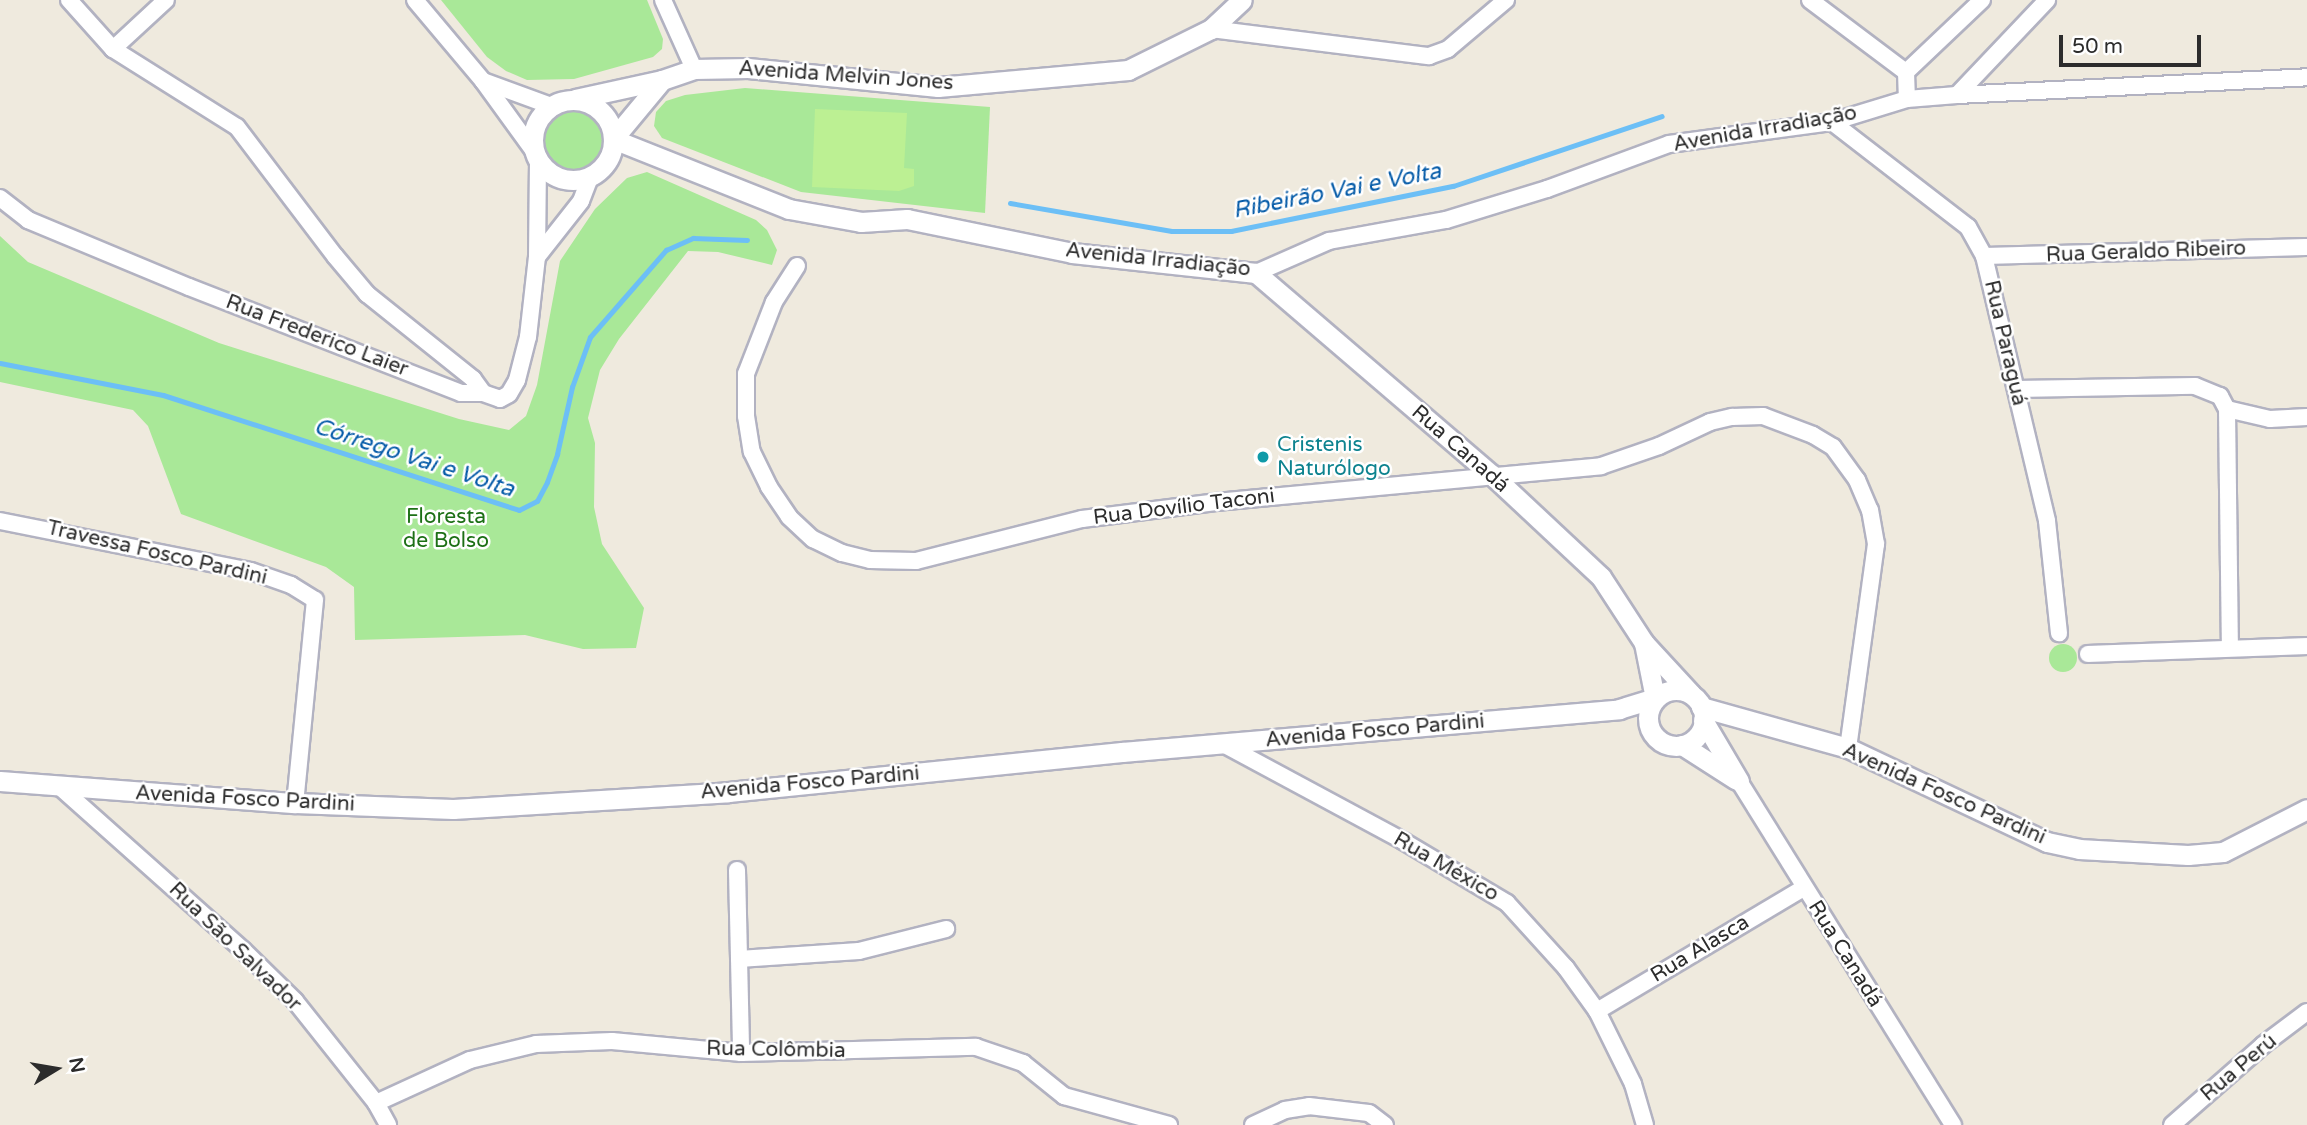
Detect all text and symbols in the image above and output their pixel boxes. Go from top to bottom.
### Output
scale bar [2062,21,2204,65]
text: 50 m [2072,34,2123,59]
street label: Avenida Melvin Jones [738,56,954,96]
street label: Avenida Irradiação [1671,100,1859,158]
water label: Ribeirão Vai e Volta [1231,157,1443,225]
street label: Rua Geraldo Ribeiro [2045,236,2247,268]
street label: Avenida Irradiação [1064,238,1252,282]
street label: Rua Paraguá [1978,278,2032,408]
street label: Rua Frederico Laier [222,290,412,382]
street label: Rua Canadá [1406,400,1514,498]
water label: Córrego Vai e Volta [310,413,518,503]
place label: Cristenis Naturólogo [1277,432,1391,482]
marker: Cristenis Naturólogo [1255,449,1271,465]
street label: Rua Dovílio Taconi [1092,483,1276,531]
park label: Floresta de Bolso [403,504,489,554]
street label: Travessa Fosco Pardini [44,515,270,591]
street label: Avenida Fosco Pardini [1264,709,1486,753]
street label: Avenida Fosco Pardini [1838,738,2050,850]
street label: Avenida Fosco Pardini [699,761,921,805]
street label: Avenida Fosco Pardini [134,781,356,817]
street label: Rua México [1389,827,1503,907]
street label: Rua São Salvador [163,877,307,1017]
street label: Rua Canadá [1802,896,1888,1012]
street label: Rua Alasca [1646,910,1754,988]
street label: Rua Perú [2196,1029,2282,1107]
north arrow [21,1034,91,1104]
street label: Rua Colômbia [706,1036,846,1064]
text: N [64,1055,89,1075]

